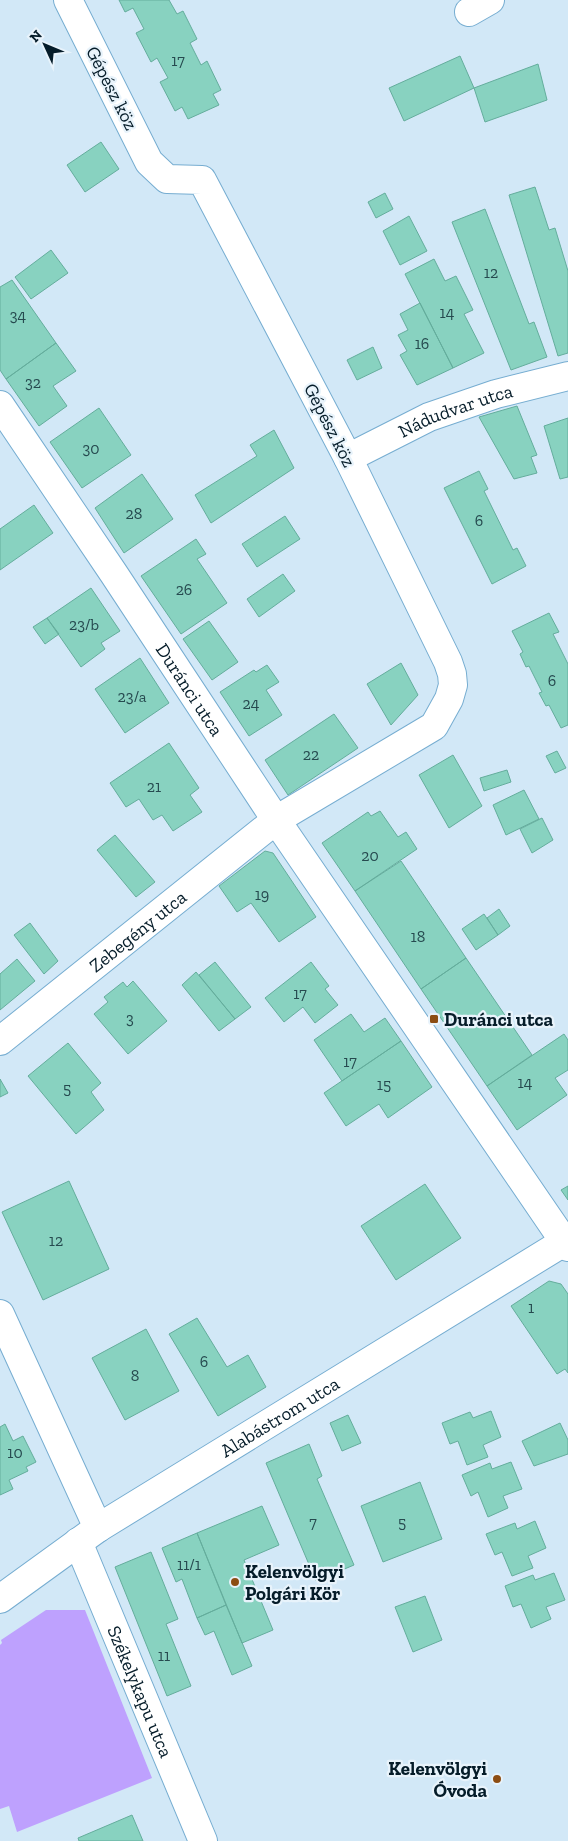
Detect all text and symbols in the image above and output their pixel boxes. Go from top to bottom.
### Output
north arrow [20,20,70,70]
text: N [26,26,46,46]
street label: Gépész köz [81,42,143,134]
house number: 17 [171,51,185,70]
house number: 12 [484,263,498,282]
house number: 14 [440,303,455,322]
house number: 34 [10,306,27,325]
house number: 16 [415,334,429,353]
house number: 32 [25,373,41,392]
street label: Gépész köz [299,379,361,471]
street label: Nádudvar utca [394,379,515,442]
house number: 30 [82,439,100,458]
house number: 28 [126,504,142,523]
house number: 6 [475,511,483,530]
house number: 26 [176,580,192,599]
house number: 23/b [69,615,99,634]
street label: Duránci utca [151,639,229,740]
house number: 6 [548,671,556,690]
house number: 23/a [118,687,147,706]
house number: 24 [243,694,260,713]
house number: 22 [303,745,319,764]
house number: 21 [147,777,161,796]
house number: 20 [361,846,379,865]
street label: Zebegény utca [84,885,191,977]
house number: 19 [255,885,269,904]
house number: 18 [411,927,425,946]
house number: 17 [293,984,307,1003]
place label: Duránci utca [444,1008,553,1031]
house number: 3 [126,1009,134,1028]
marker: Duránci utca [428,1013,440,1025]
house number: 17 [343,1052,357,1071]
house number: 14 [518,1073,533,1092]
house number: 15 [377,1075,391,1094]
house number: 5 [63,1079,71,1098]
house number: 12 [49,1231,63,1250]
house number: 1 [528,1298,534,1317]
house number: 6 [200,1352,208,1371]
house number: 8 [131,1366,139,1385]
street label: Alabástrom utca [216,1371,343,1462]
house number: 10 [7,1443,23,1462]
house number: 7 [309,1513,317,1532]
house number: 5 [398,1513,406,1532]
house number: 11/1 [177,1555,201,1574]
place label: Kelenvölgyi Polgári Kör [245,1560,344,1605]
marker: Kelenvölgyi Polgári Kör [229,1576,241,1588]
street label: Székelykapu utca [103,1622,178,1761]
house number: 11 [158,1646,170,1665]
place label: Kelenvölgyi Óvoda [388,1757,487,1802]
marker: Kelenvölgyi Óvoda [491,1773,503,1785]

